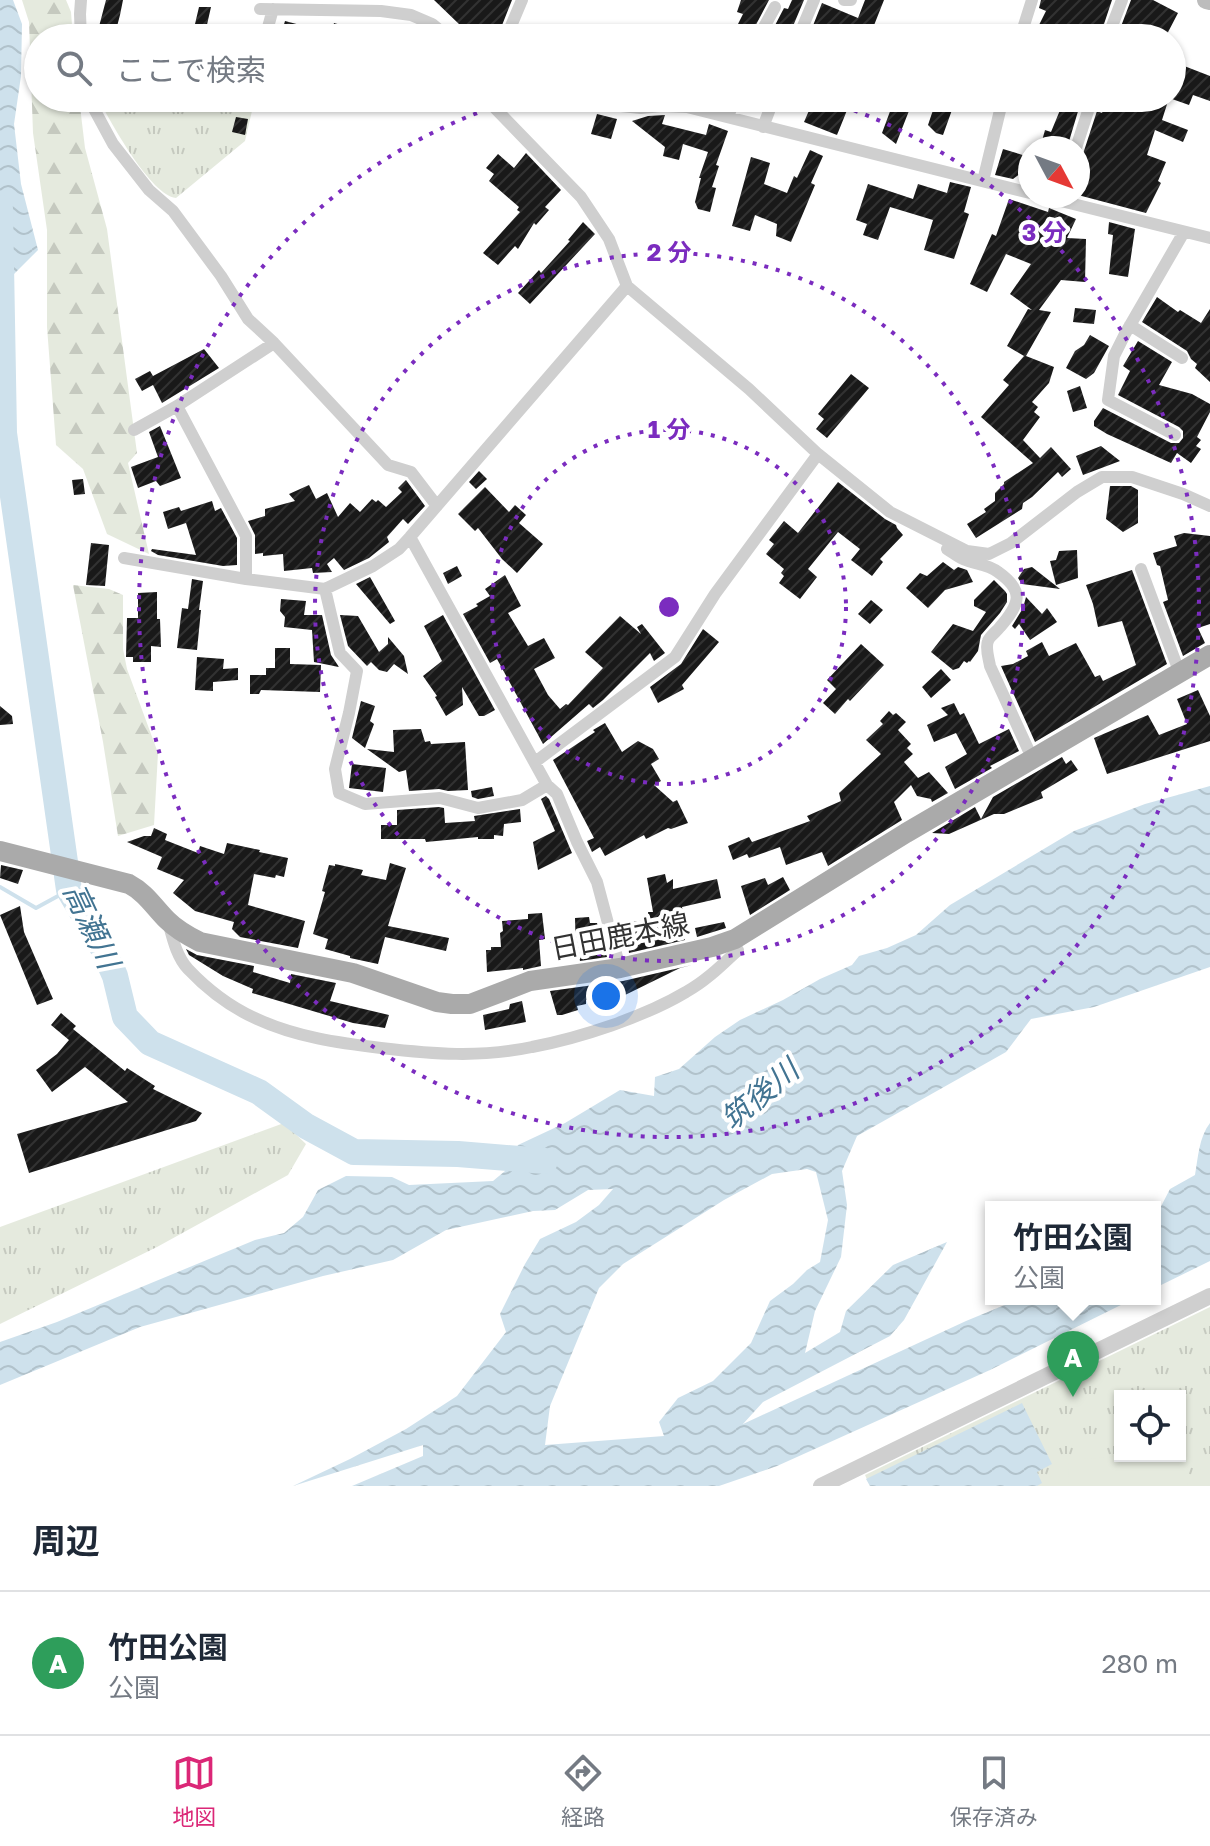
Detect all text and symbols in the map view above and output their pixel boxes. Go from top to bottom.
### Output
search box [24,24,1186,112]
icon: search [52,46,96,90]
text: ここで検索 [116,52,266,88]
north arrow [1018,136,1090,208]
text: 3 分 [1022,217,1066,246]
text: 2 分 [647,237,691,266]
text: 1 分 [648,414,690,443]
centre of rings [655,593,683,621]
water label: 高瀬川 [57,877,129,977]
street label: 日田鹿本線 [548,906,692,965]
your location [586,976,626,1016]
water label: 筑後川 [713,1050,808,1137]
popup [985,1201,1161,1305]
text: 竹田公園 [1013,1219,1133,1255]
text: 公園 [1013,1262,1065,1293]
pin: A [1047,1331,1099,1397]
map controls [1114,1390,1186,1462]
button: locate [1114,1390,1186,1462]
text: 周辺 [32,1520,100,1560]
text: 竹田公園 [108,1629,228,1665]
text: A [49,1648,67,1679]
text: 280 m [1101,1648,1178,1679]
text: 公園 [108,1672,160,1703]
tab: 地図 [172,1751,216,1831]
tab: 経路 [561,1751,605,1831]
tab: 保存済み [950,1751,1038,1831]

